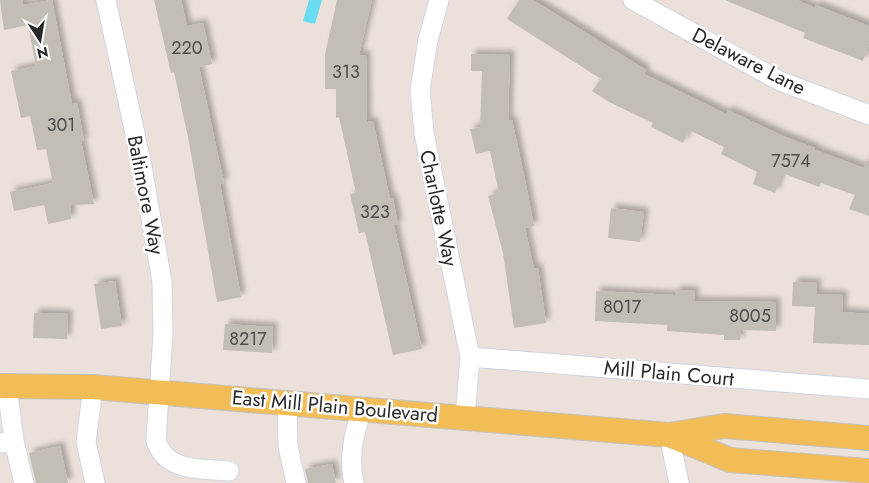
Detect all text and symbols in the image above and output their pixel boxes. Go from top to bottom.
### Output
north arrow [15,15,65,65]
street label: Delaware Lane [687,20,810,102]
house number: 220 [171,35,203,61]
text: N [35,42,50,64]
house number: 313 [332,59,360,85]
house number: 301 [47,112,75,138]
street label: Baltimore Way [120,133,171,257]
street label: Charlotte Way [412,147,465,269]
house number: 7574 [771,148,811,174]
house number: 323 [360,199,390,225]
house number: 8017 [603,294,642,320]
house number: 8005 [729,303,771,329]
house number: 8217 [229,326,267,352]
street label: Mill Plain Court [603,353,735,394]
street label: East Mill Plain Boulevard [231,383,439,430]

